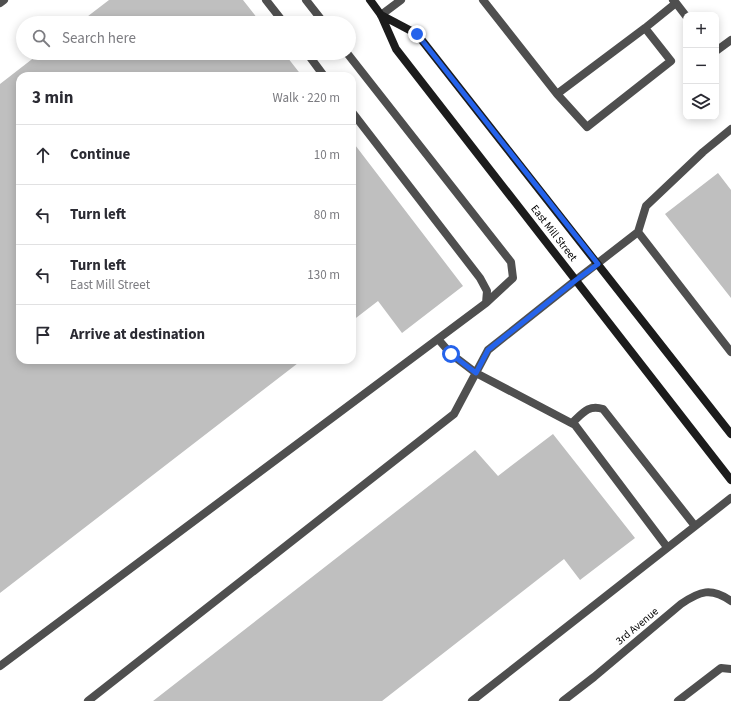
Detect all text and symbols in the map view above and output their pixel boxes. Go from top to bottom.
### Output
map controls [683,12,719,120]
button: + [683,12,719,48]
search box [16,16,356,60]
route end [408,25,426,43]
icon: search [30,27,52,49]
text: Search here [62,28,136,49]
button: − [683,48,719,84]
button: layers [683,84,719,120]
text: 3 min [32,86,73,110]
text: Walk · 220 m [272,89,340,107]
icon: ahead [32,144,54,166]
text: Continue [70,144,130,165]
text: 10 m [314,146,340,164]
street label: East Mill Street [527,202,581,265]
icon: left [32,204,54,226]
text: Turn left [70,204,126,225]
text: 80 m [314,206,340,224]
text: Turn left [70,255,126,276]
icon: left [32,264,54,286]
text: 130 m [307,266,340,284]
text: East Mill Street [70,276,150,294]
icon: arrive [32,324,54,346]
text: Arrive at destination [70,324,205,345]
route start [442,345,460,363]
street label: 3rd Avenue [612,603,662,648]

